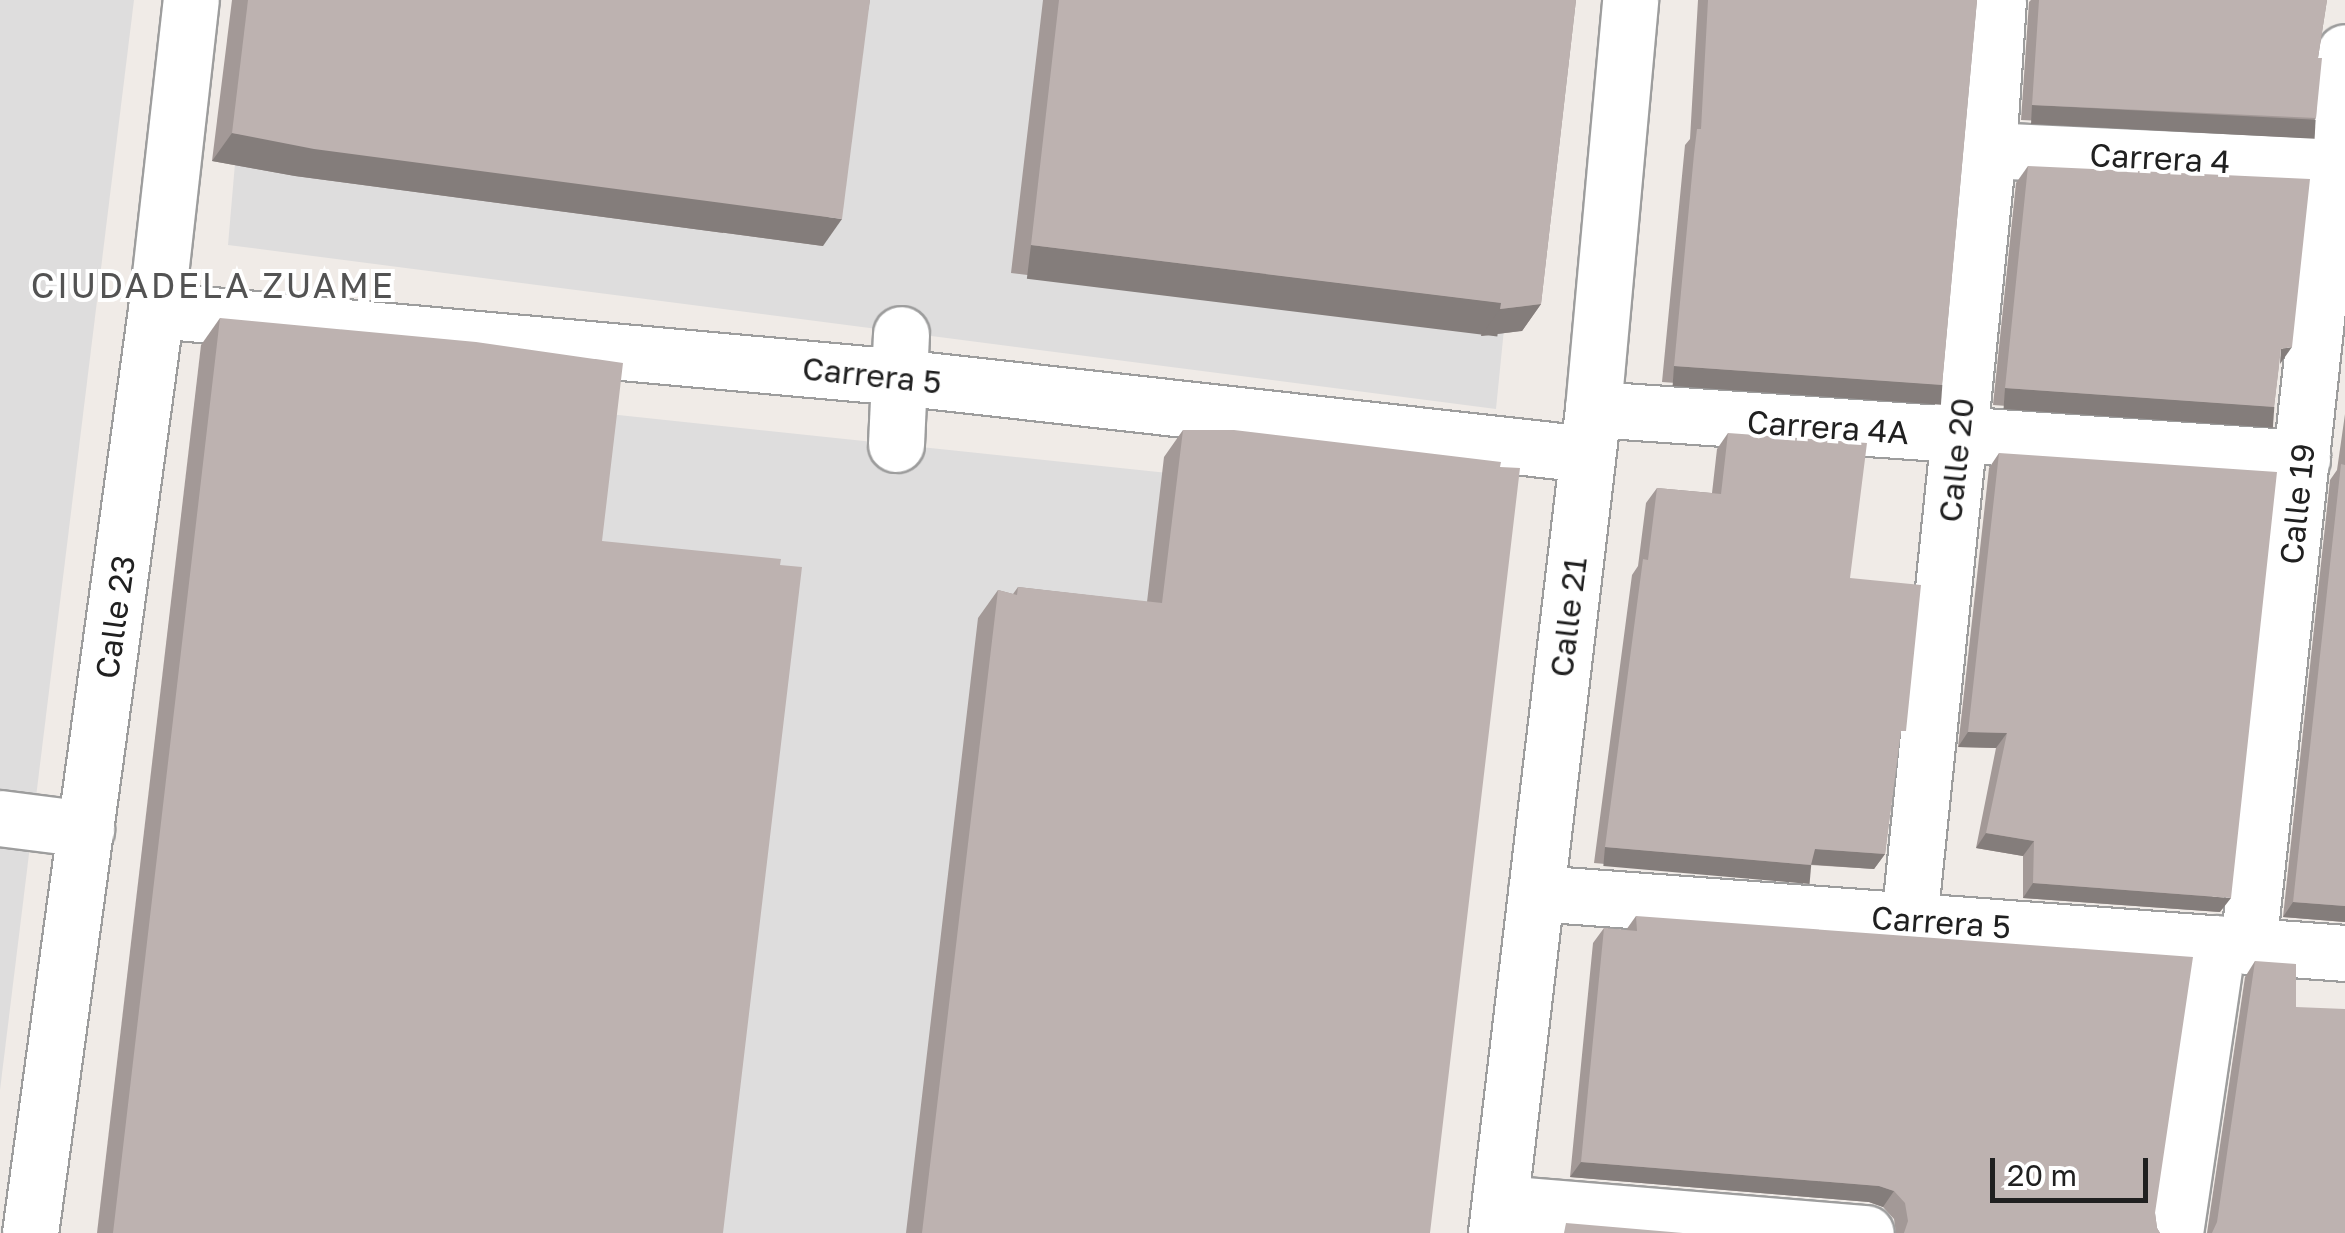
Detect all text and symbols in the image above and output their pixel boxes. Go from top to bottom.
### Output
street label: Carrera 4 [2089,135,2231,181]
district label: CIUDADELA ZUAME [31,264,395,306]
street label: Carrera 5 [800,349,944,401]
street label: Calle 20 [1930,396,1982,524]
street label: Carrera 4A [1746,402,1910,452]
street label: Calle 19 [2272,442,2322,566]
street label: Calle 23 [87,553,143,681]
street label: Calle 21 [1542,555,1594,679]
street label: Carrera 5 [1870,898,2012,946]
scale bar [1995,1138,2152,1200]
text: 20 m [2007,1157,2077,1193]

